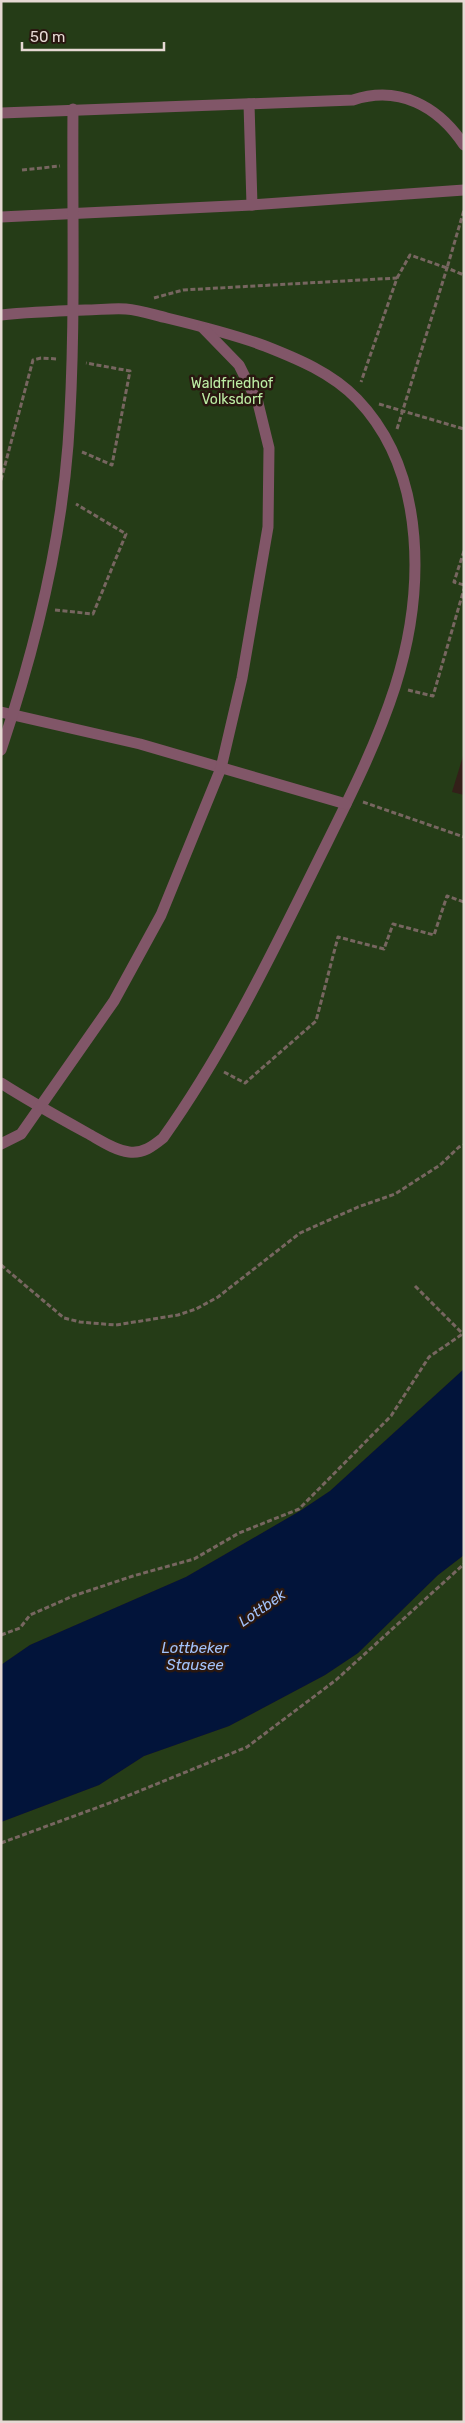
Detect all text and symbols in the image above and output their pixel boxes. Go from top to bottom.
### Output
scale bar [22,20,165,52]
text: 50 m [30,28,65,46]
park label: Waldfriedhof Volksdorf [191,375,274,408]
water label: Lottbek [235,1585,289,1631]
water label: Lottbeker Stausee [162,1639,230,1674]

